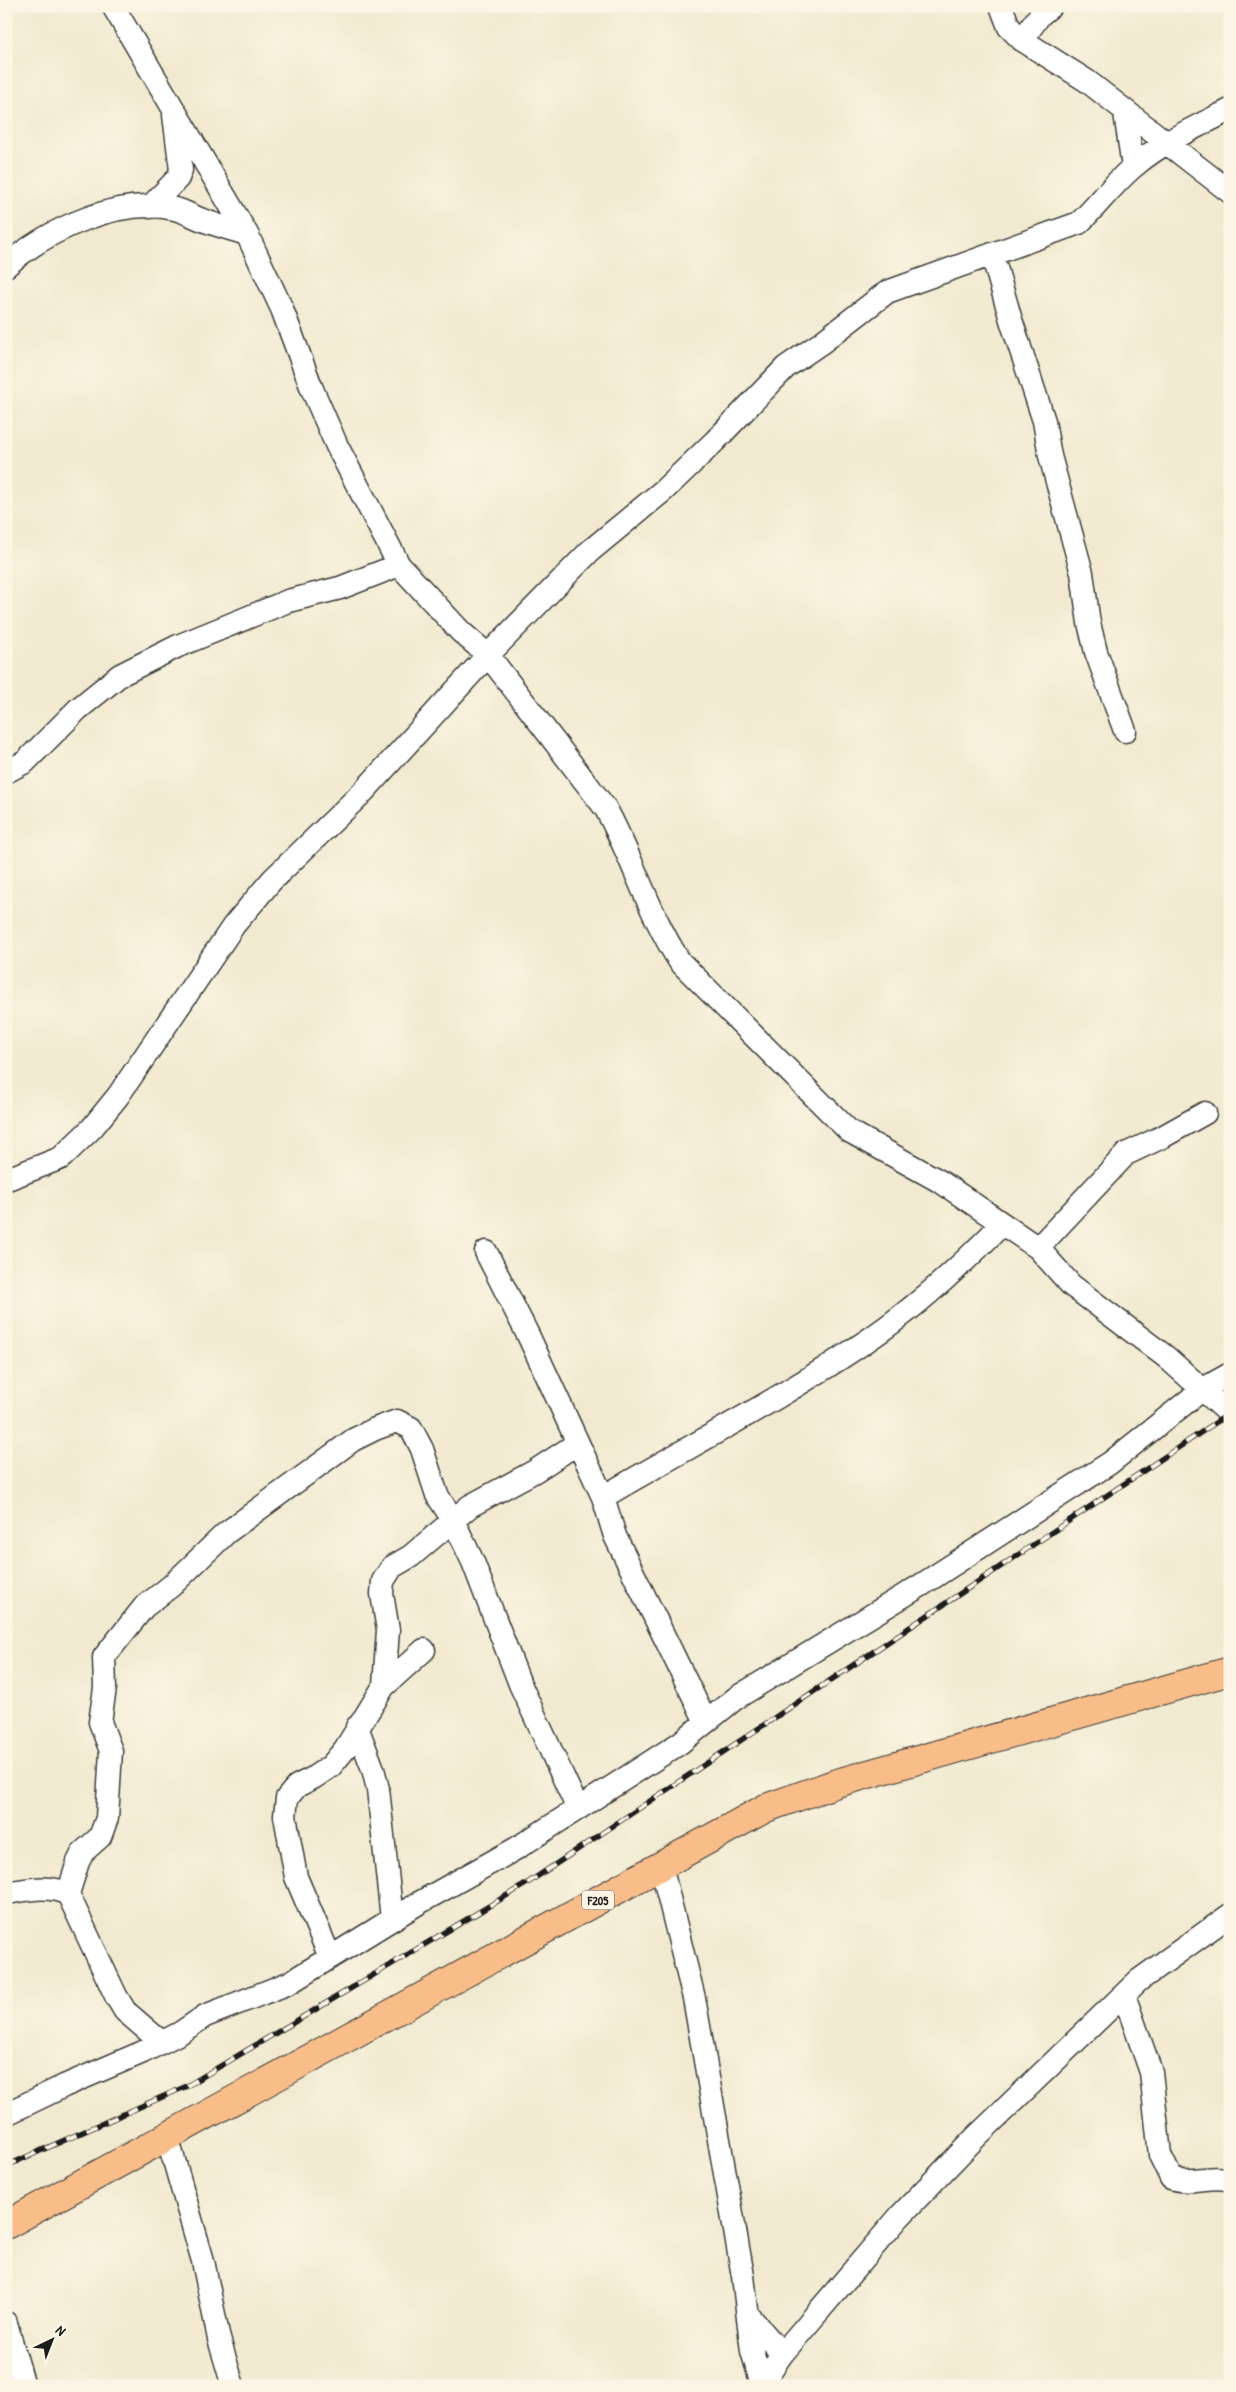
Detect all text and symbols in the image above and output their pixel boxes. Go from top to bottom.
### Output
road number: F205 [582,1890,614,1910]
north arrow [28,2314,78,2364]
text: N [52,2321,71,2340]

